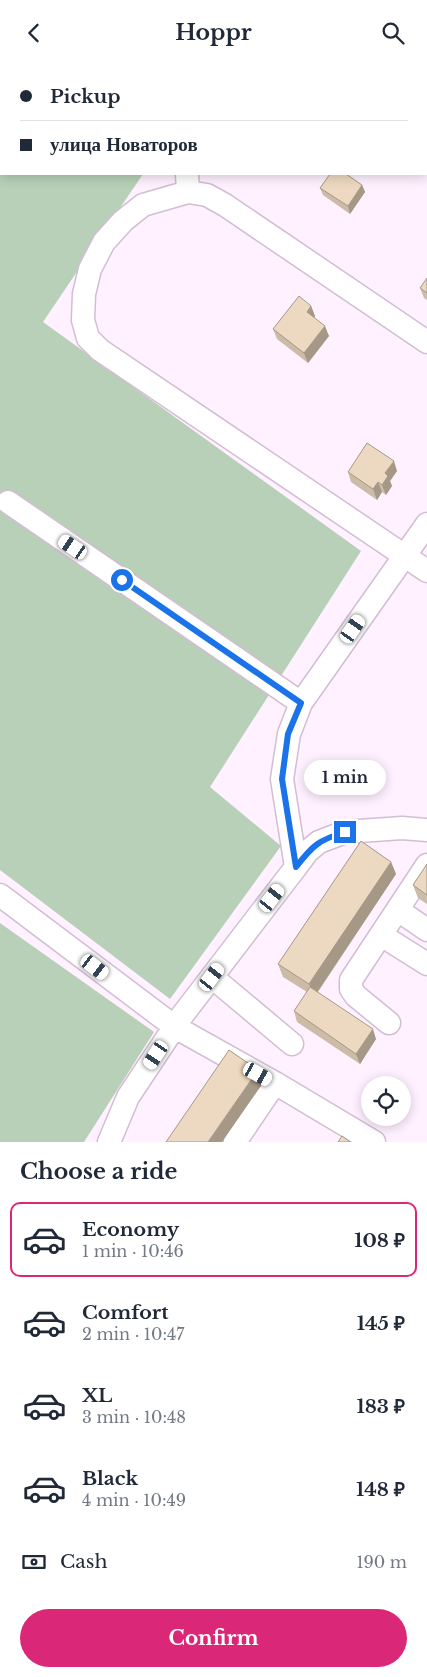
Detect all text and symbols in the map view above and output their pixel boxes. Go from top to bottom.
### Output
icon: back [20,19,48,47]
text: Hoppr [175,19,252,46]
icon: search [379,19,407,47]
text: Pickup [50,85,121,108]
text: улица Новаторов [50,133,198,156]
car [56,532,89,562]
route start [111,569,133,591]
car [338,612,367,646]
callout: 1 min [304,759,386,795]
text: 1 min [322,767,368,787]
route end [334,821,356,843]
car [256,882,287,914]
car [78,952,111,982]
car [196,961,227,993]
car [141,1038,170,1072]
car [241,1060,274,1088]
map controls [361,1076,411,1126]
button: locate [361,1076,411,1126]
text: Choose a ride [20,1158,177,1185]
icon: car [22,1217,67,1262]
text: Economy [82,1218,179,1241]
text: 108 ₽ [354,1229,405,1252]
text: 1 min · 10:46 [82,1241,184,1261]
icon: car [22,1300,67,1345]
text: Comfort [82,1301,169,1324]
text: 145 ₽ [357,1312,405,1335]
text: 2 min · 10:47 [82,1324,184,1344]
icon: car [22,1383,67,1428]
text: XL [82,1384,112,1407]
text: 183 ₽ [356,1395,405,1418]
text: 3 min · 10:48 [82,1407,186,1427]
icon: car [22,1466,67,1511]
text: Black [82,1467,138,1490]
text: 148 ₽ [356,1478,405,1501]
text: 4 min · 10:49 [82,1490,186,1510]
icon: cash [20,1548,48,1576]
text: Cash [60,1550,107,1573]
text: 190 m [356,1552,407,1572]
button: Confirm [20,1609,407,1667]

